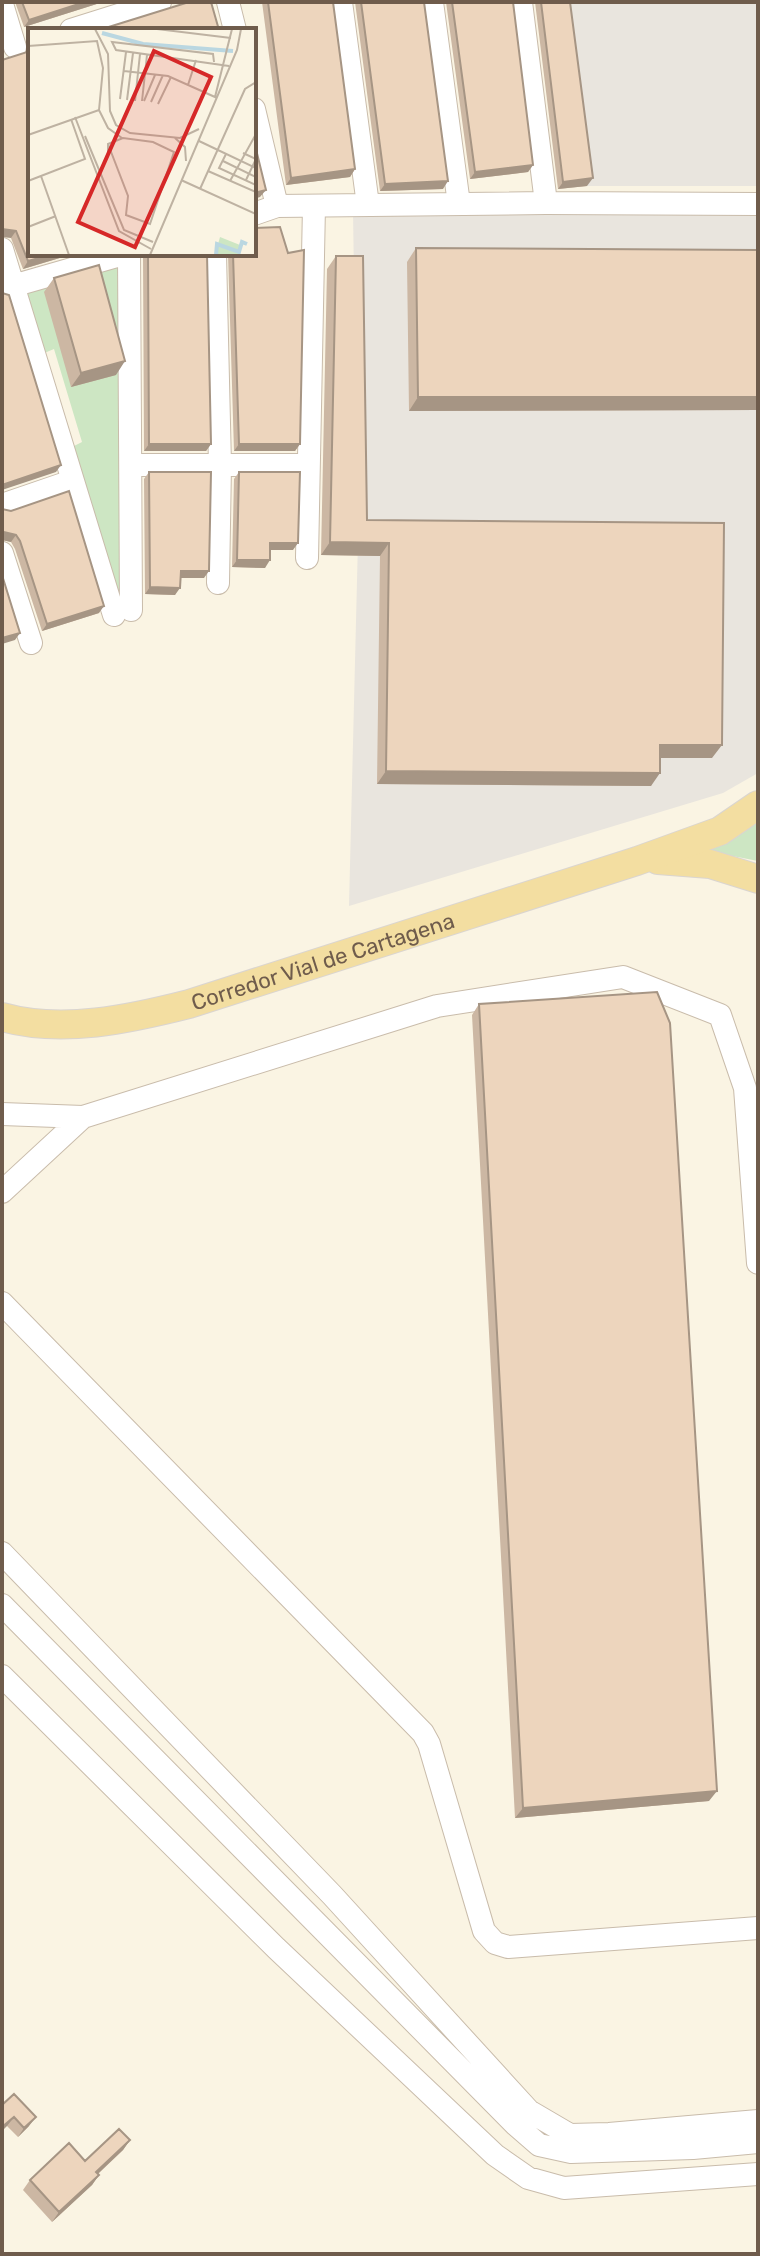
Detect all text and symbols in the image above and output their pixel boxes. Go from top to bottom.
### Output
inset map [28,28,256,256]
street label: Corredor Vial de Cartagena [188,907,458,1016]

